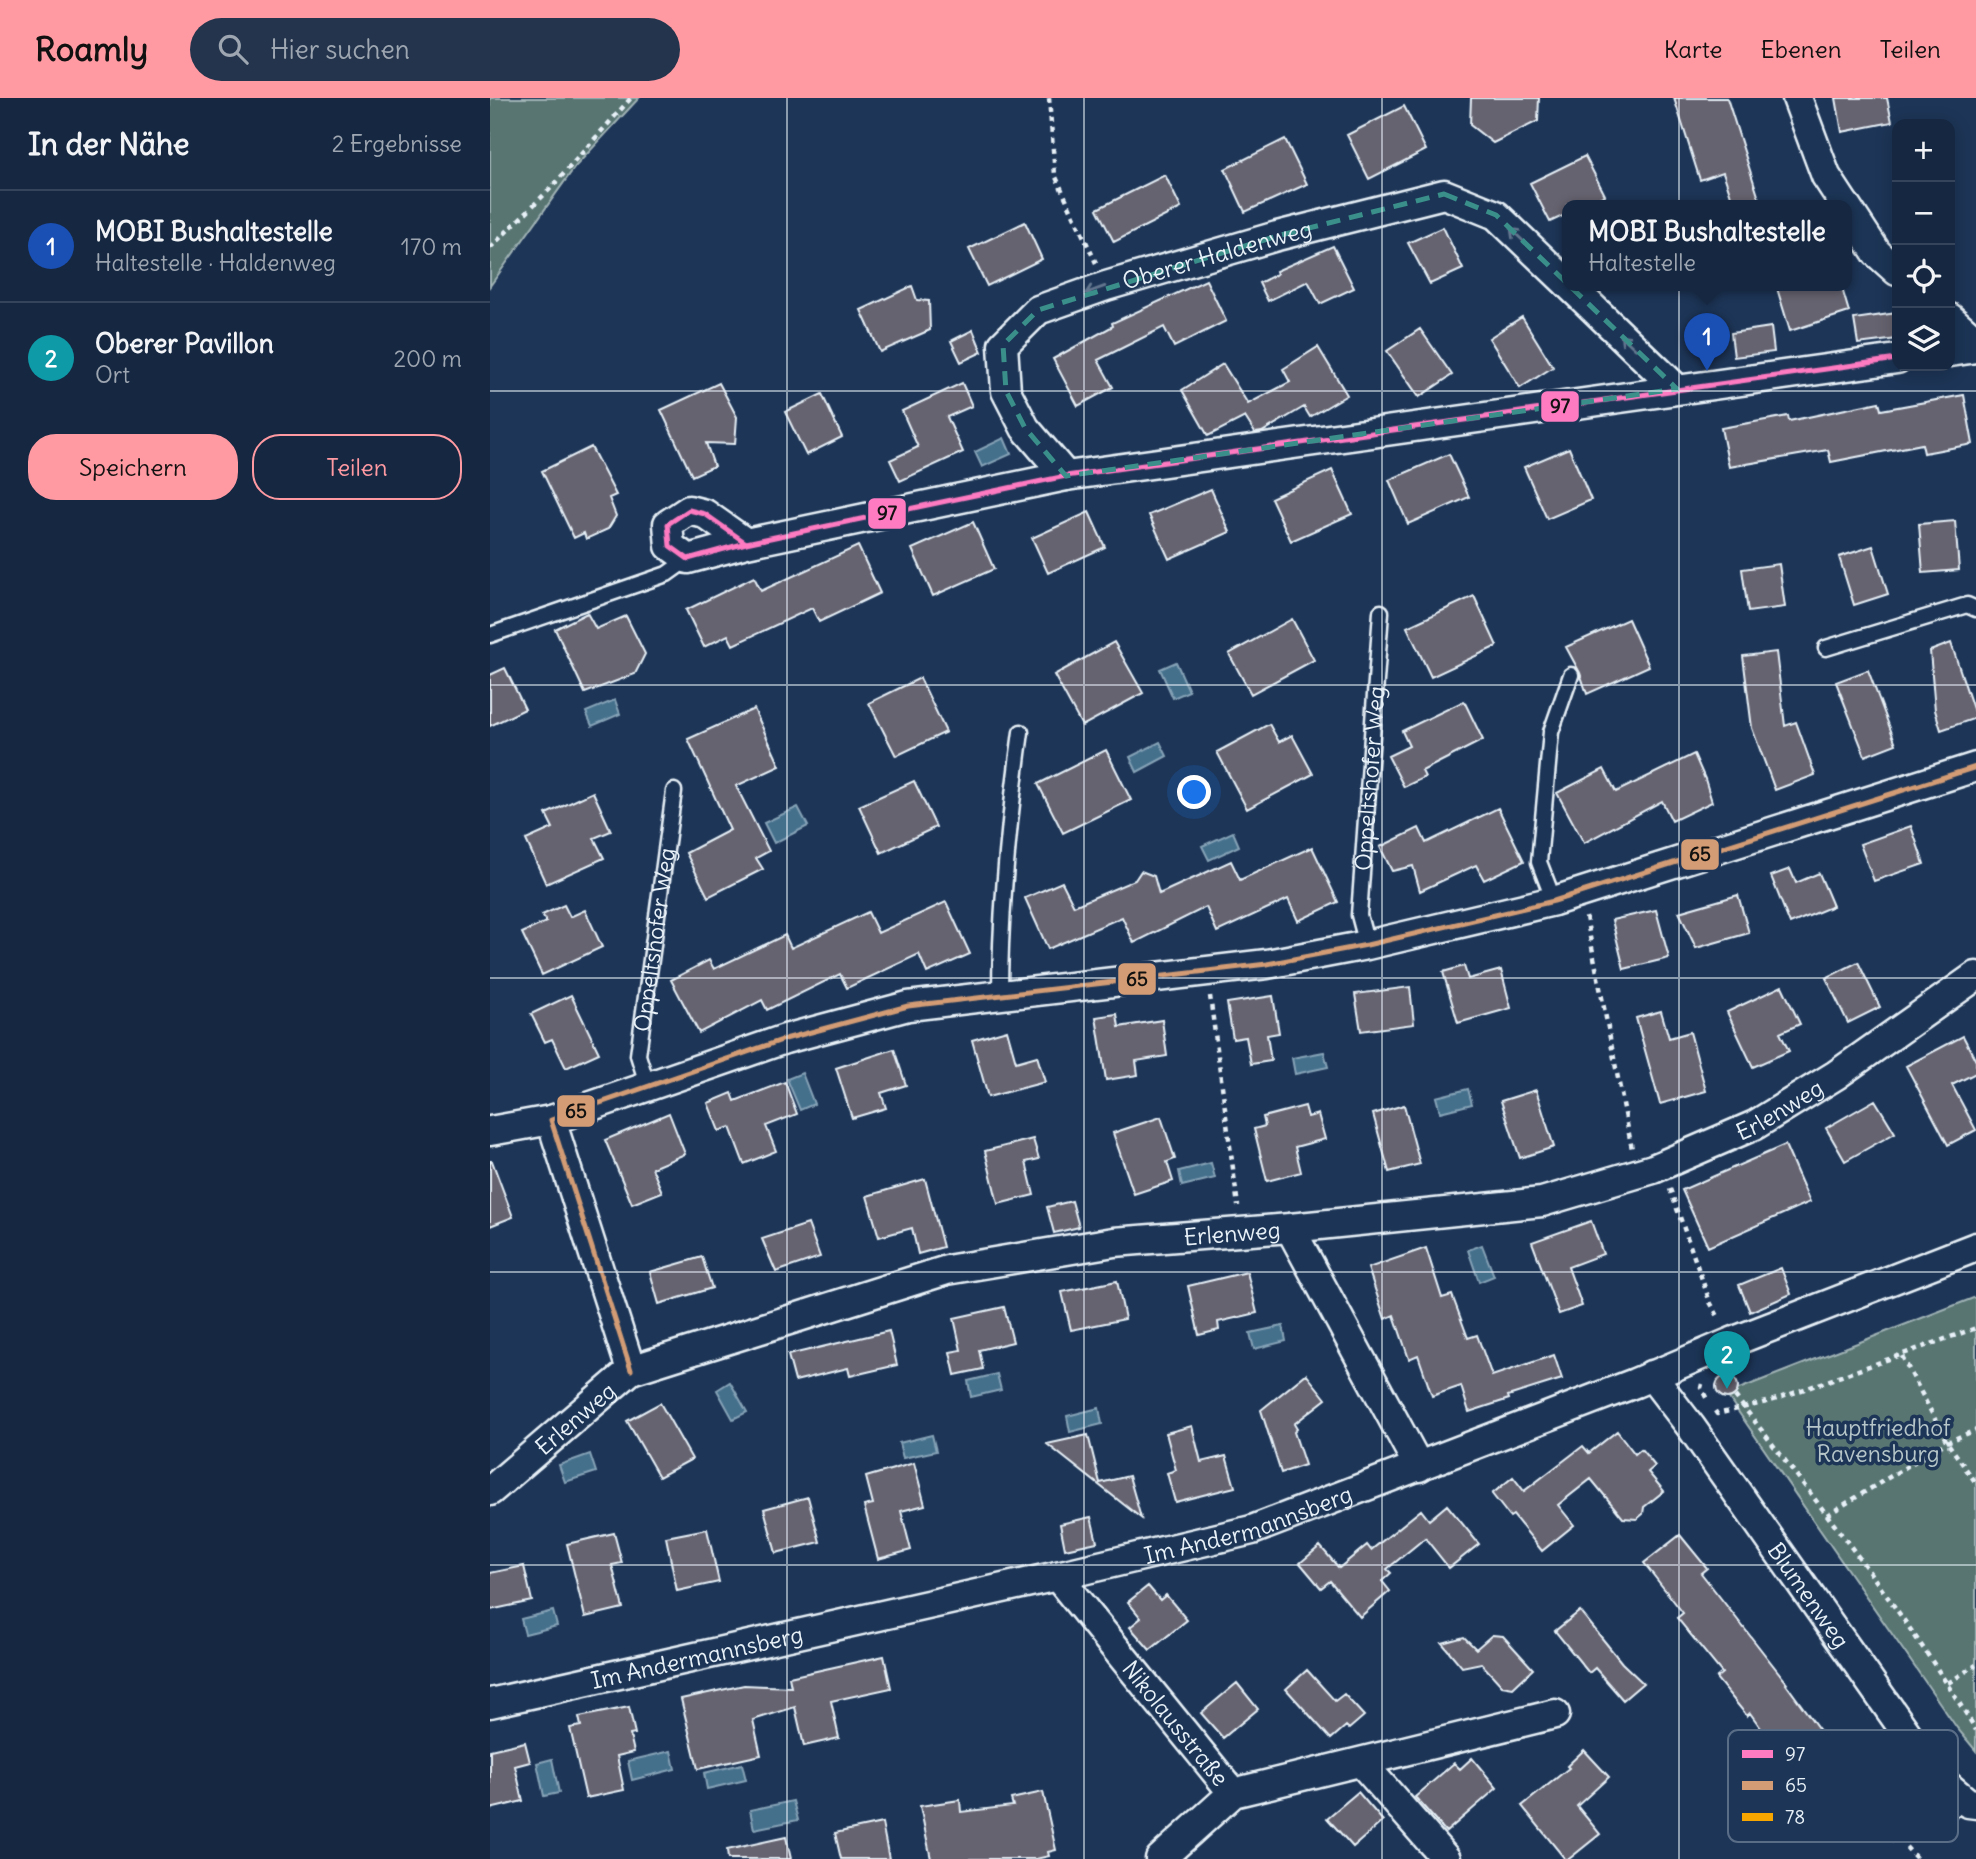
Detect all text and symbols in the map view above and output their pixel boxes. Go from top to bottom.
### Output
search box [190,18,680,81]
text: Roamly [35,28,148,70]
icon: search [214,30,252,68]
text: Hier suchen [270,33,410,66]
text: Karte [1664,34,1723,64]
text: Ebenen [1761,34,1842,64]
text: Teilen [1880,34,1941,64]
map controls [1892,119,1955,371]
button: + [1892,119,1955,182]
text: In der Nähe [28,125,190,163]
text: 2 Ergebnisse [332,129,462,158]
button: − [1892,182,1955,245]
popup [1562,200,1852,291]
street label: Oberer Haldenweg [1119,213,1315,295]
text: MOBI Bushaltestelle [95,215,333,248]
text: MOBI Bushaltestelle [1588,215,1826,248]
one-way arrow [1510,228,1527,245]
text: 1 [46,232,56,261]
text: 170 m [401,232,462,261]
button: locate [1892,245,1955,308]
text: Haltestelle · Haldenweg [95,248,336,277]
text: Haltestelle [1588,248,1696,277]
one-way arrow [1085,284,1107,297]
button: layers [1892,308,1955,371]
pin: 1 [1684,313,1730,371]
text: Oberer Pavillon [95,327,274,360]
one-way arrow [1620,333,1637,350]
text: 2 [45,344,57,373]
text: 200 m [393,344,462,373]
text: Ort [95,360,130,389]
line badge: 97 [1540,390,1580,423]
text: 97 [1550,394,1571,418]
button: Speichern [28,434,238,500]
button: Teilen [252,434,462,500]
line badge: 97 [867,497,907,530]
text: 97 [877,501,898,525]
street label: Oppeltshofer Weg [1348,685,1390,872]
your location [1177,775,1211,809]
line badge: 65 [1680,838,1720,871]
text: 65 [1689,842,1711,866]
street label: Oppeltshofer Weg [627,846,681,1033]
line badge: 65 [1117,962,1157,996]
text: 65 [1126,967,1148,991]
street label: Erlenweg [1731,1072,1828,1146]
line badge: 65 [556,1094,596,1128]
text: 65 [565,1099,587,1123]
street label: Erlenweg [1183,1214,1281,1251]
pin: 2 [1704,1331,1750,1389]
street label: Erlenweg [529,1376,621,1461]
park label: Hauptfriedhof Ravensburg [1805,1413,1951,1468]
street label: Im Andermannsberg [1141,1479,1356,1570]
street label: Blumenweg [1762,1536,1856,1654]
street label: Im Andermannsberg [588,1619,806,1694]
street label: Nikolausstraße [1117,1654,1236,1791]
legend [1728,1730,1958,1842]
text: 97 [1785,1742,1805,1766]
text: 65 [1785,1773,1807,1797]
text: 78 [1785,1805,1805,1829]

